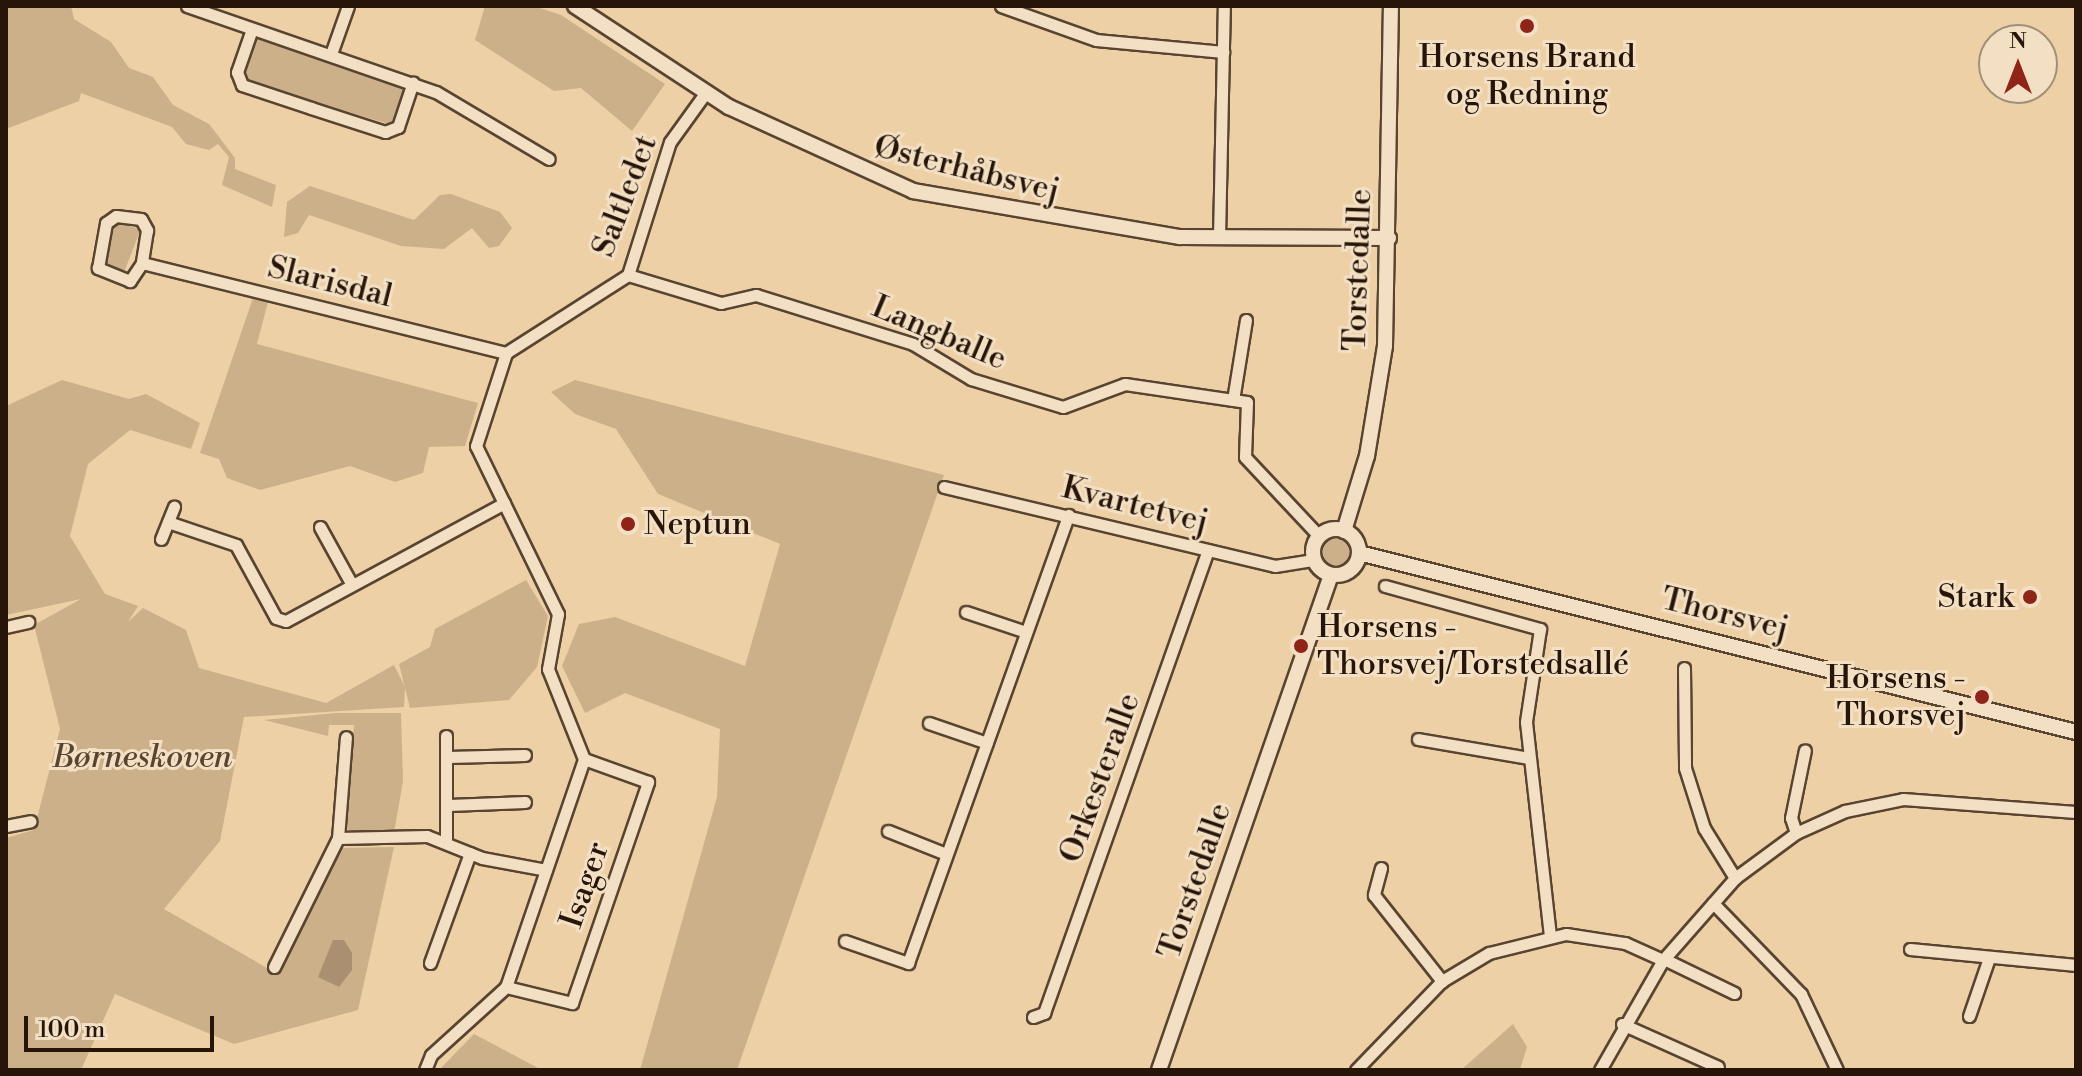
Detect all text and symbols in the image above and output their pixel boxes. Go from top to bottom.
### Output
marker: Horsens Brand og Redning [1518,17,1536,35]
north arrow [1978,24,2058,104]
text: N [2009,28,2027,55]
place label: Horsens Brand og Redning [1419,39,1635,114]
street label: Østerhåbsvej [871,127,1063,211]
street label: Saltledet [584,130,666,262]
street label: Torstedalle [1336,188,1380,352]
street label: Slarisdal [264,248,396,316]
street label: Langballe [866,287,1012,379]
street label: Kvartetvej [1058,468,1212,542]
place label: Neptun [644,505,751,543]
marker: Neptun [619,515,637,533]
place label: Stark [1937,578,2014,616]
street label: Thorsvej [1657,580,1793,648]
marker: Stark [2021,588,2039,606]
place label: Horsens - Thorsvej/Torstedsallé [1317,609,1629,684]
marker: Horsens - Thorsvej/Torstedsallé [1292,637,1310,655]
place label: Horsens - Thorsvej [1826,660,1966,735]
street label: Orkesteralle [1052,688,1148,868]
marker: Horsens - Thorsvej [1973,688,1991,706]
park label: Børneskoven [52,738,232,776]
street label: Torstedalle [1150,798,1240,964]
street label: Isager [552,837,618,933]
scale bar [28,1000,218,1050]
text: 100 m [38,1015,105,1045]

